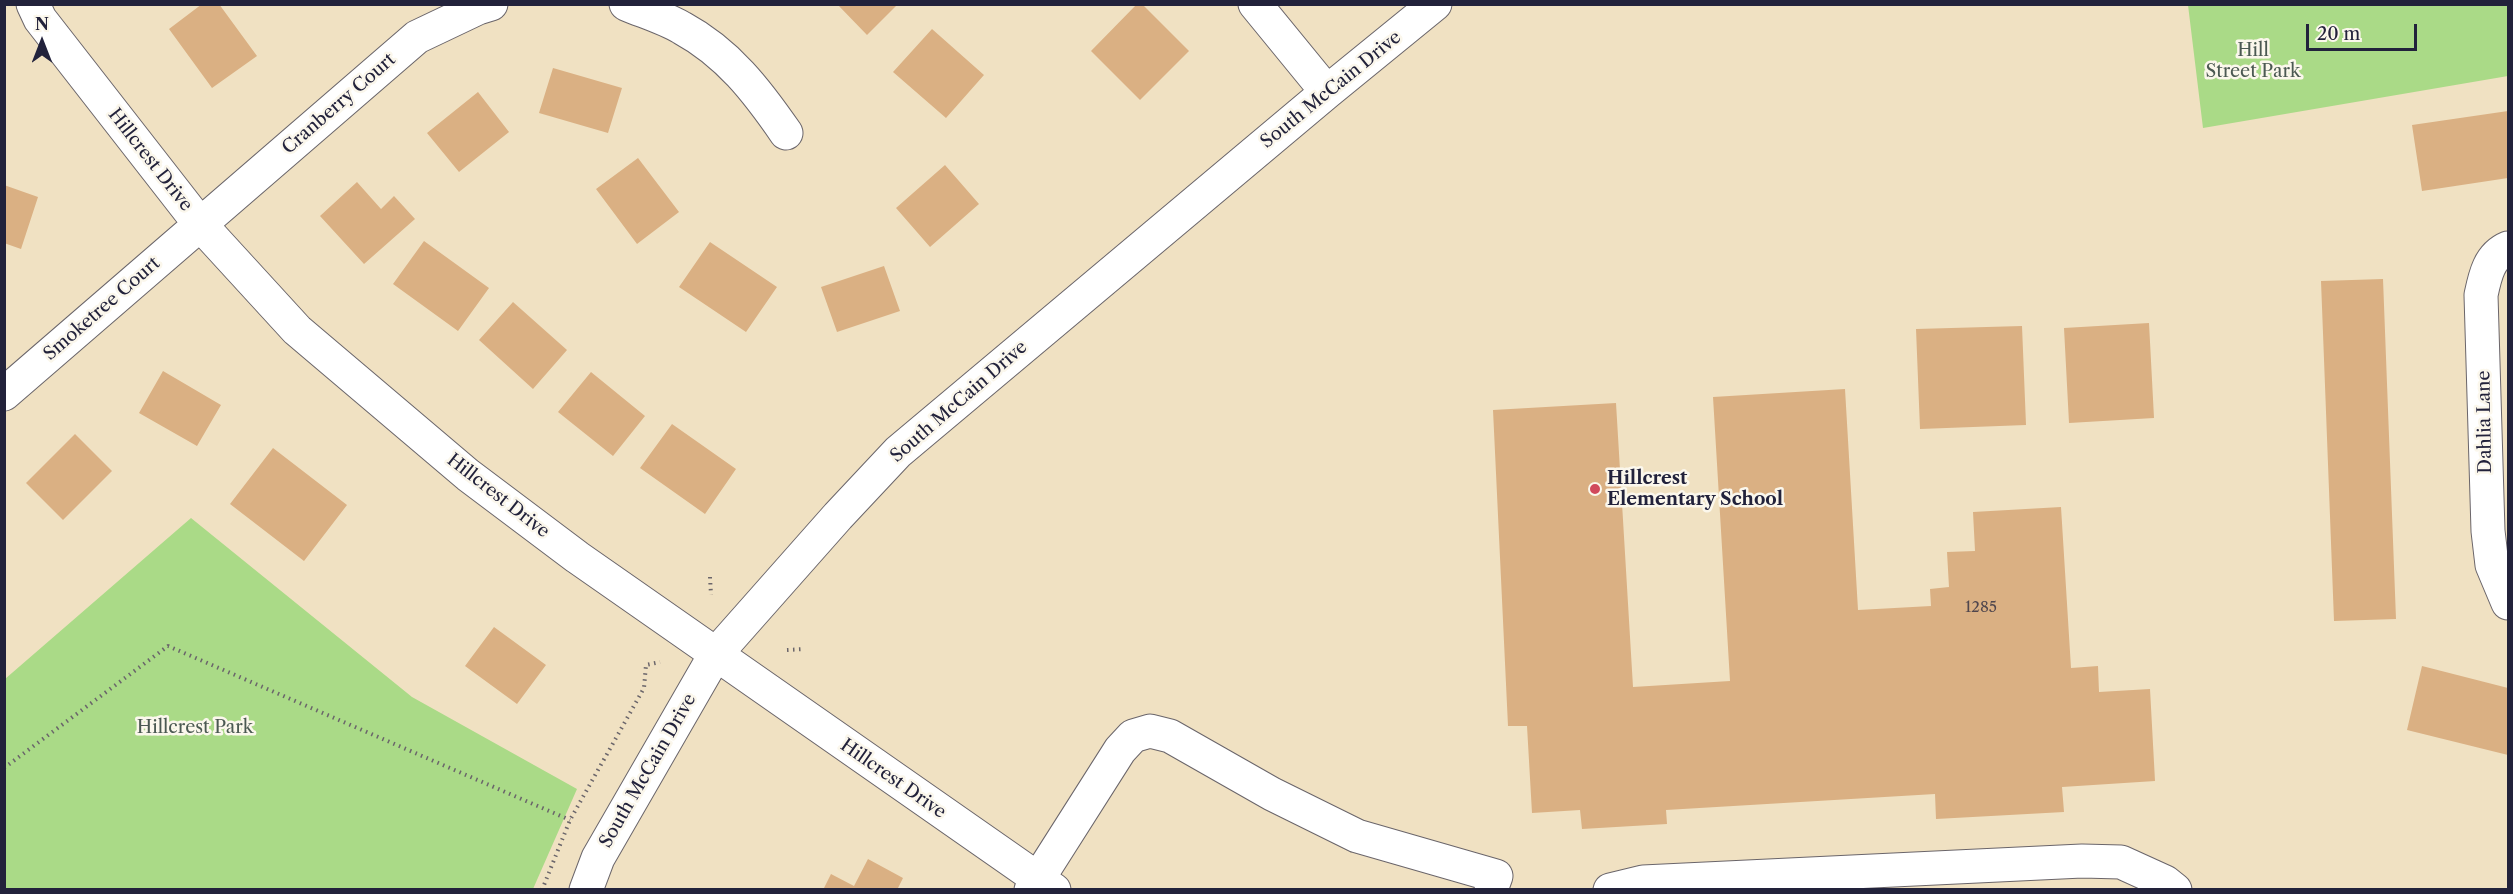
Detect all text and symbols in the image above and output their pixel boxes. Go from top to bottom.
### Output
north arrow [12,12,72,72]
scale bar [2309,12,2420,50]
text: N [35,14,49,34]
text: 20 m [2317,23,2360,45]
street label: South McCain Drive [1256,27,1406,153]
park label: Hill Street Park [2206,40,2300,82]
street label: Cranberry Court [278,49,400,159]
street label: Hillcrest Drive [103,104,197,216]
street label: Smoketree Court [39,253,165,365]
street label: South McCain Drive [886,337,1032,467]
street label: Dahlia Lane [2473,370,2497,474]
street label: Hillcrest Drive [442,449,554,543]
place label: Hillcrest Elementary School [1607,468,1783,510]
marker: Hillcrest Elementary School [1588,482,1602,496]
house number: 1285 [1965,599,1997,617]
street label: South McCain Drive [595,690,701,852]
park label: Hillcrest Park [137,717,253,739]
street label: Hillcrest Drive [836,735,950,823]

